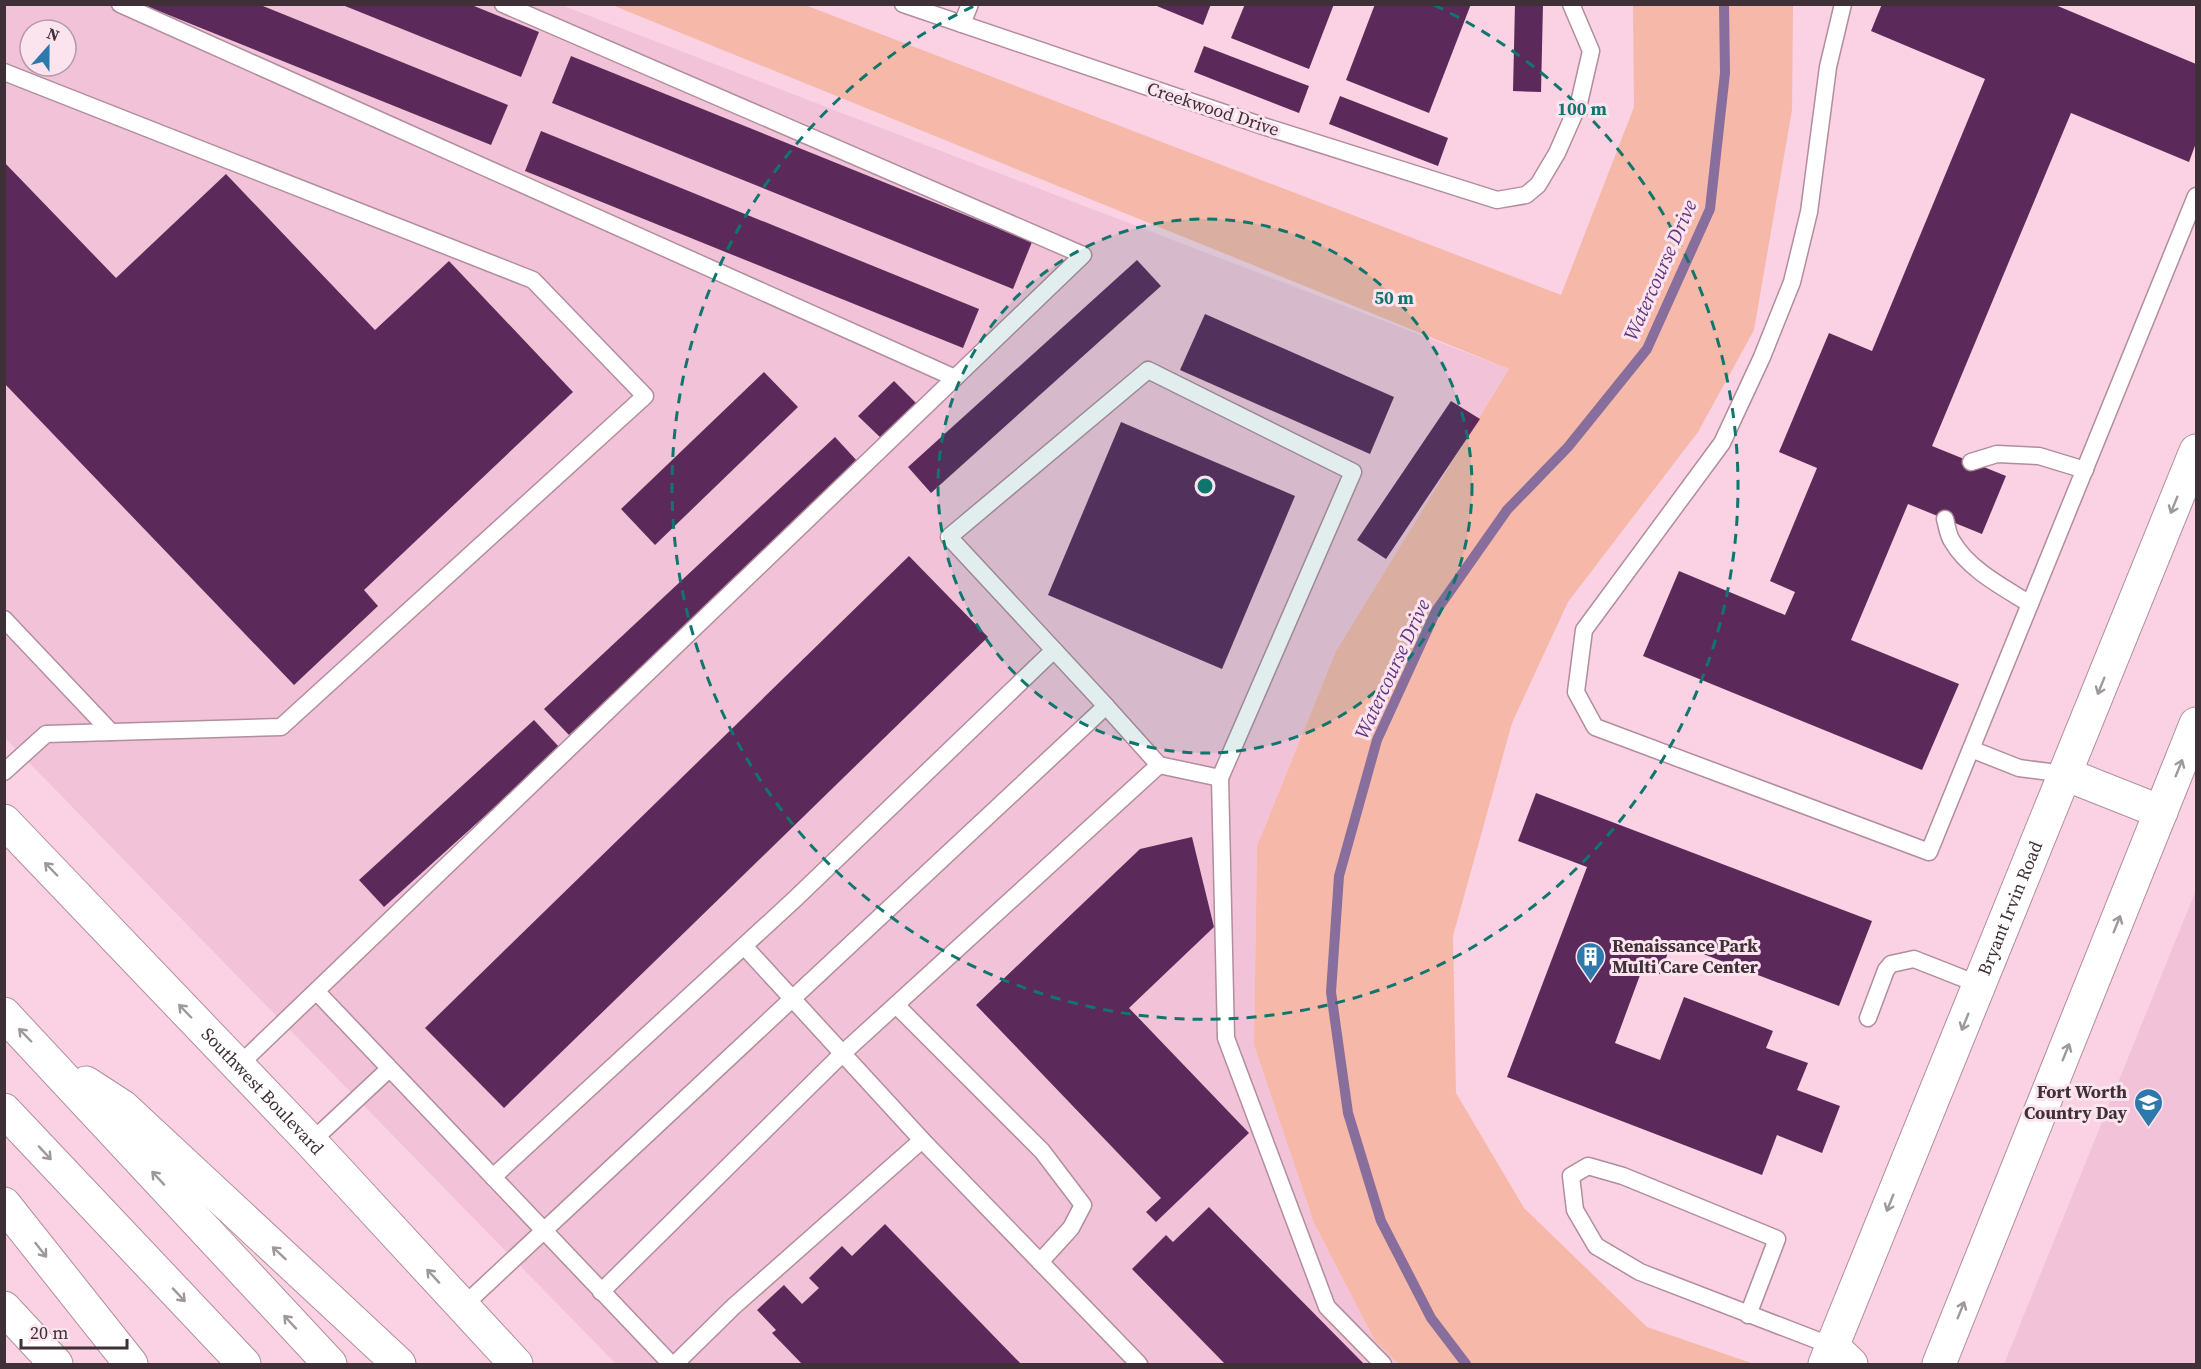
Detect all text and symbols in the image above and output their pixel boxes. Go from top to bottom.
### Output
north arrow [18,18,78,78]
text: N [44,22,63,46]
street label: Creekwood Drive [1144,75,1283,142]
text: 100 m [1557,96,1607,121]
water label: Watercourse Drive [1616,195,1704,345]
text: 50 m [1374,285,1414,310]
centre of rings [1195,476,1215,496]
one-way arrow [2168,495,2179,514]
water label: Watercourse Drive [1347,595,1437,743]
one-way arrow [2095,676,2106,695]
one-way arrow [2174,759,2185,778]
street label: Bryant Irvin Road [1971,837,2048,979]
one-way arrow [43,862,58,877]
one-way arrow [2112,915,2123,933]
place label: Renaissance Park Multi Care Center [1612,933,1759,979]
building icon: Renaissance Park Multi Care Center [1575,940,1607,982]
one-way arrow [178,1003,192,1018]
one-way arrow [1959,1013,1970,1031]
street label: Southwest Boulevard [196,1022,330,1160]
one-way arrow [18,1028,33,1043]
one-way arrow [2061,1043,2072,1061]
place label: Fort Worth Country Day [2024,1079,2127,1125]
school or university icon: Fort Worth Country Day [2132,1086,2164,1128]
one-way arrow [37,1145,51,1160]
one-way arrow [151,1171,165,1186]
one-way arrow [1884,1193,1895,1211]
one-way arrow [34,1241,47,1257]
one-way arrow [272,1246,287,1260]
one-way arrow [426,1268,440,1283]
one-way arrow [171,1287,186,1302]
one-way arrow [1956,1302,1967,1320]
scale bar [21,1312,128,1350]
one-way arrow [283,1314,297,1329]
text: 20 m [30,1320,68,1345]

